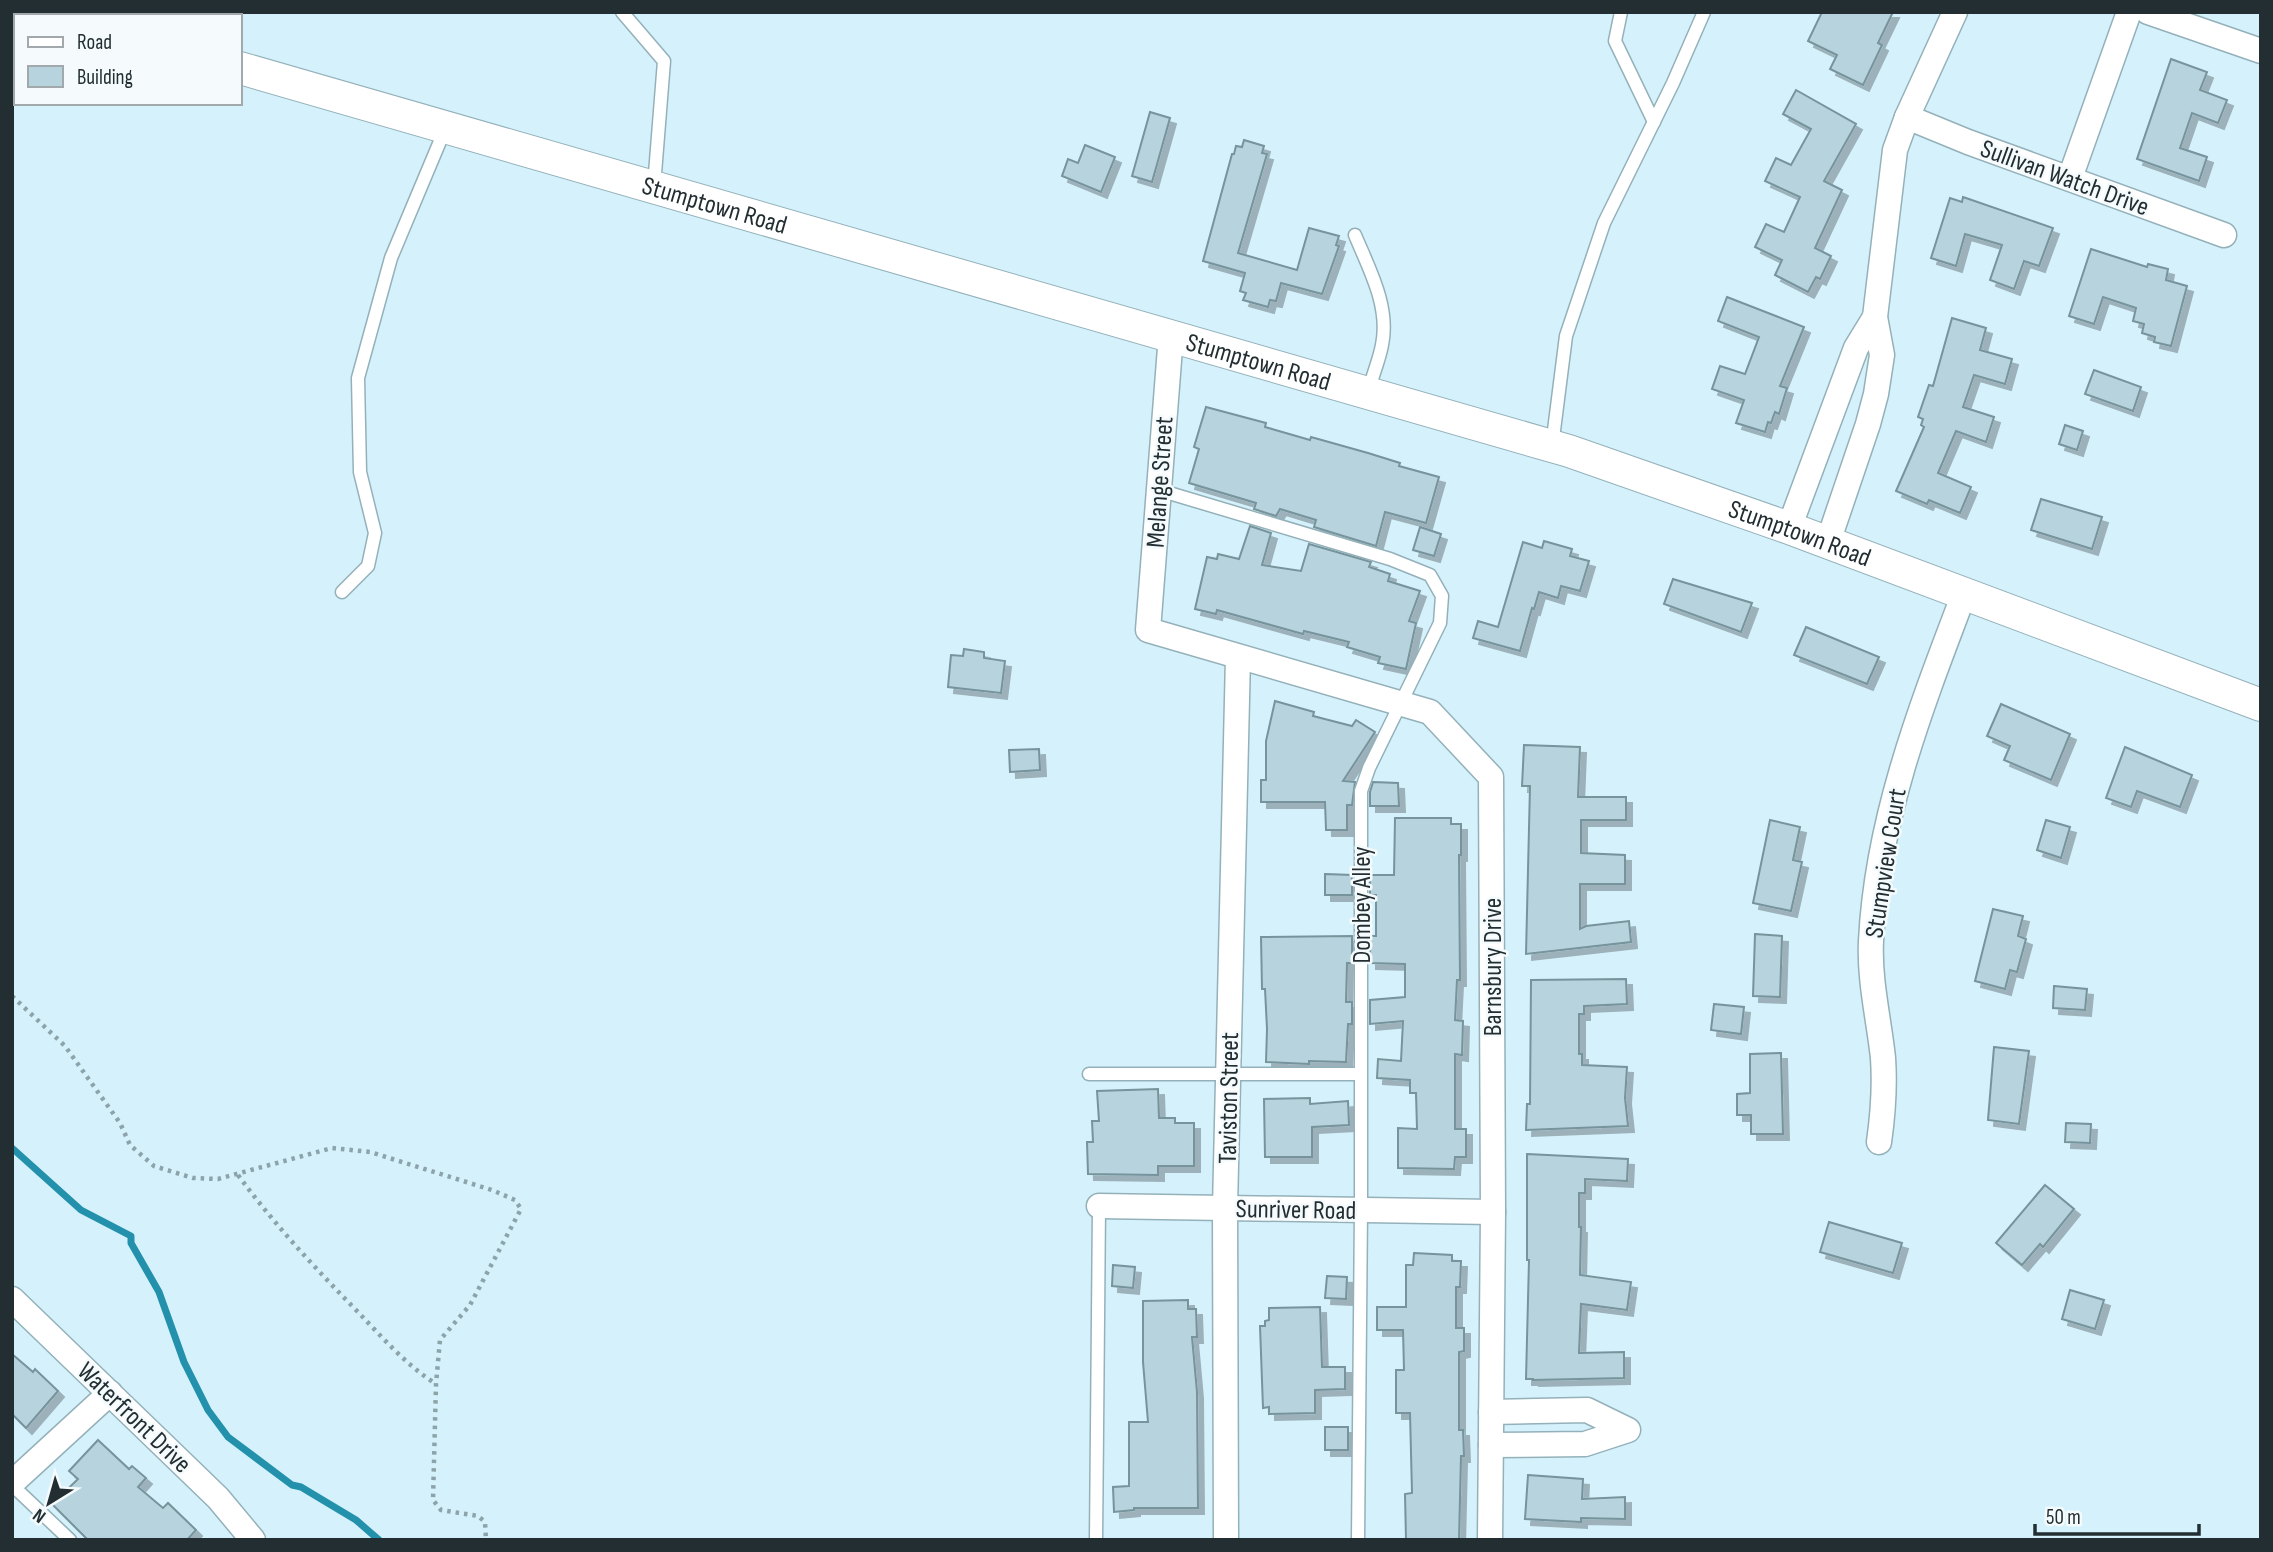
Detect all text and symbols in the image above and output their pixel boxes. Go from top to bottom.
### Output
legend [14,14,242,105]
text: Road [77,30,112,55]
text: Building [77,65,133,90]
street label: Sullivan Watch Drive [1976,134,2153,223]
street label: Stumptown Road [638,171,790,242]
street label: Stumptown Road [1182,327,1334,399]
street label: Melange Street [1140,415,1181,549]
street label: Stumptown Road [1724,494,1875,574]
street label: Stumpview Court [1859,786,1914,940]
street label: Dombey Alley [1347,847,1378,963]
street label: Barnsbury Drive [1478,898,1509,1036]
street label: Taviston Street [1213,1032,1246,1164]
street label: Sunriver Road [1235,1194,1357,1227]
street label: Waterfront Drive [71,1356,197,1480]
north arrow [14,1468,84,1538]
scale bar [2035,1492,2200,1536]
text: N [29,1503,51,1528]
text: 50 m [2046,1505,2081,1530]

